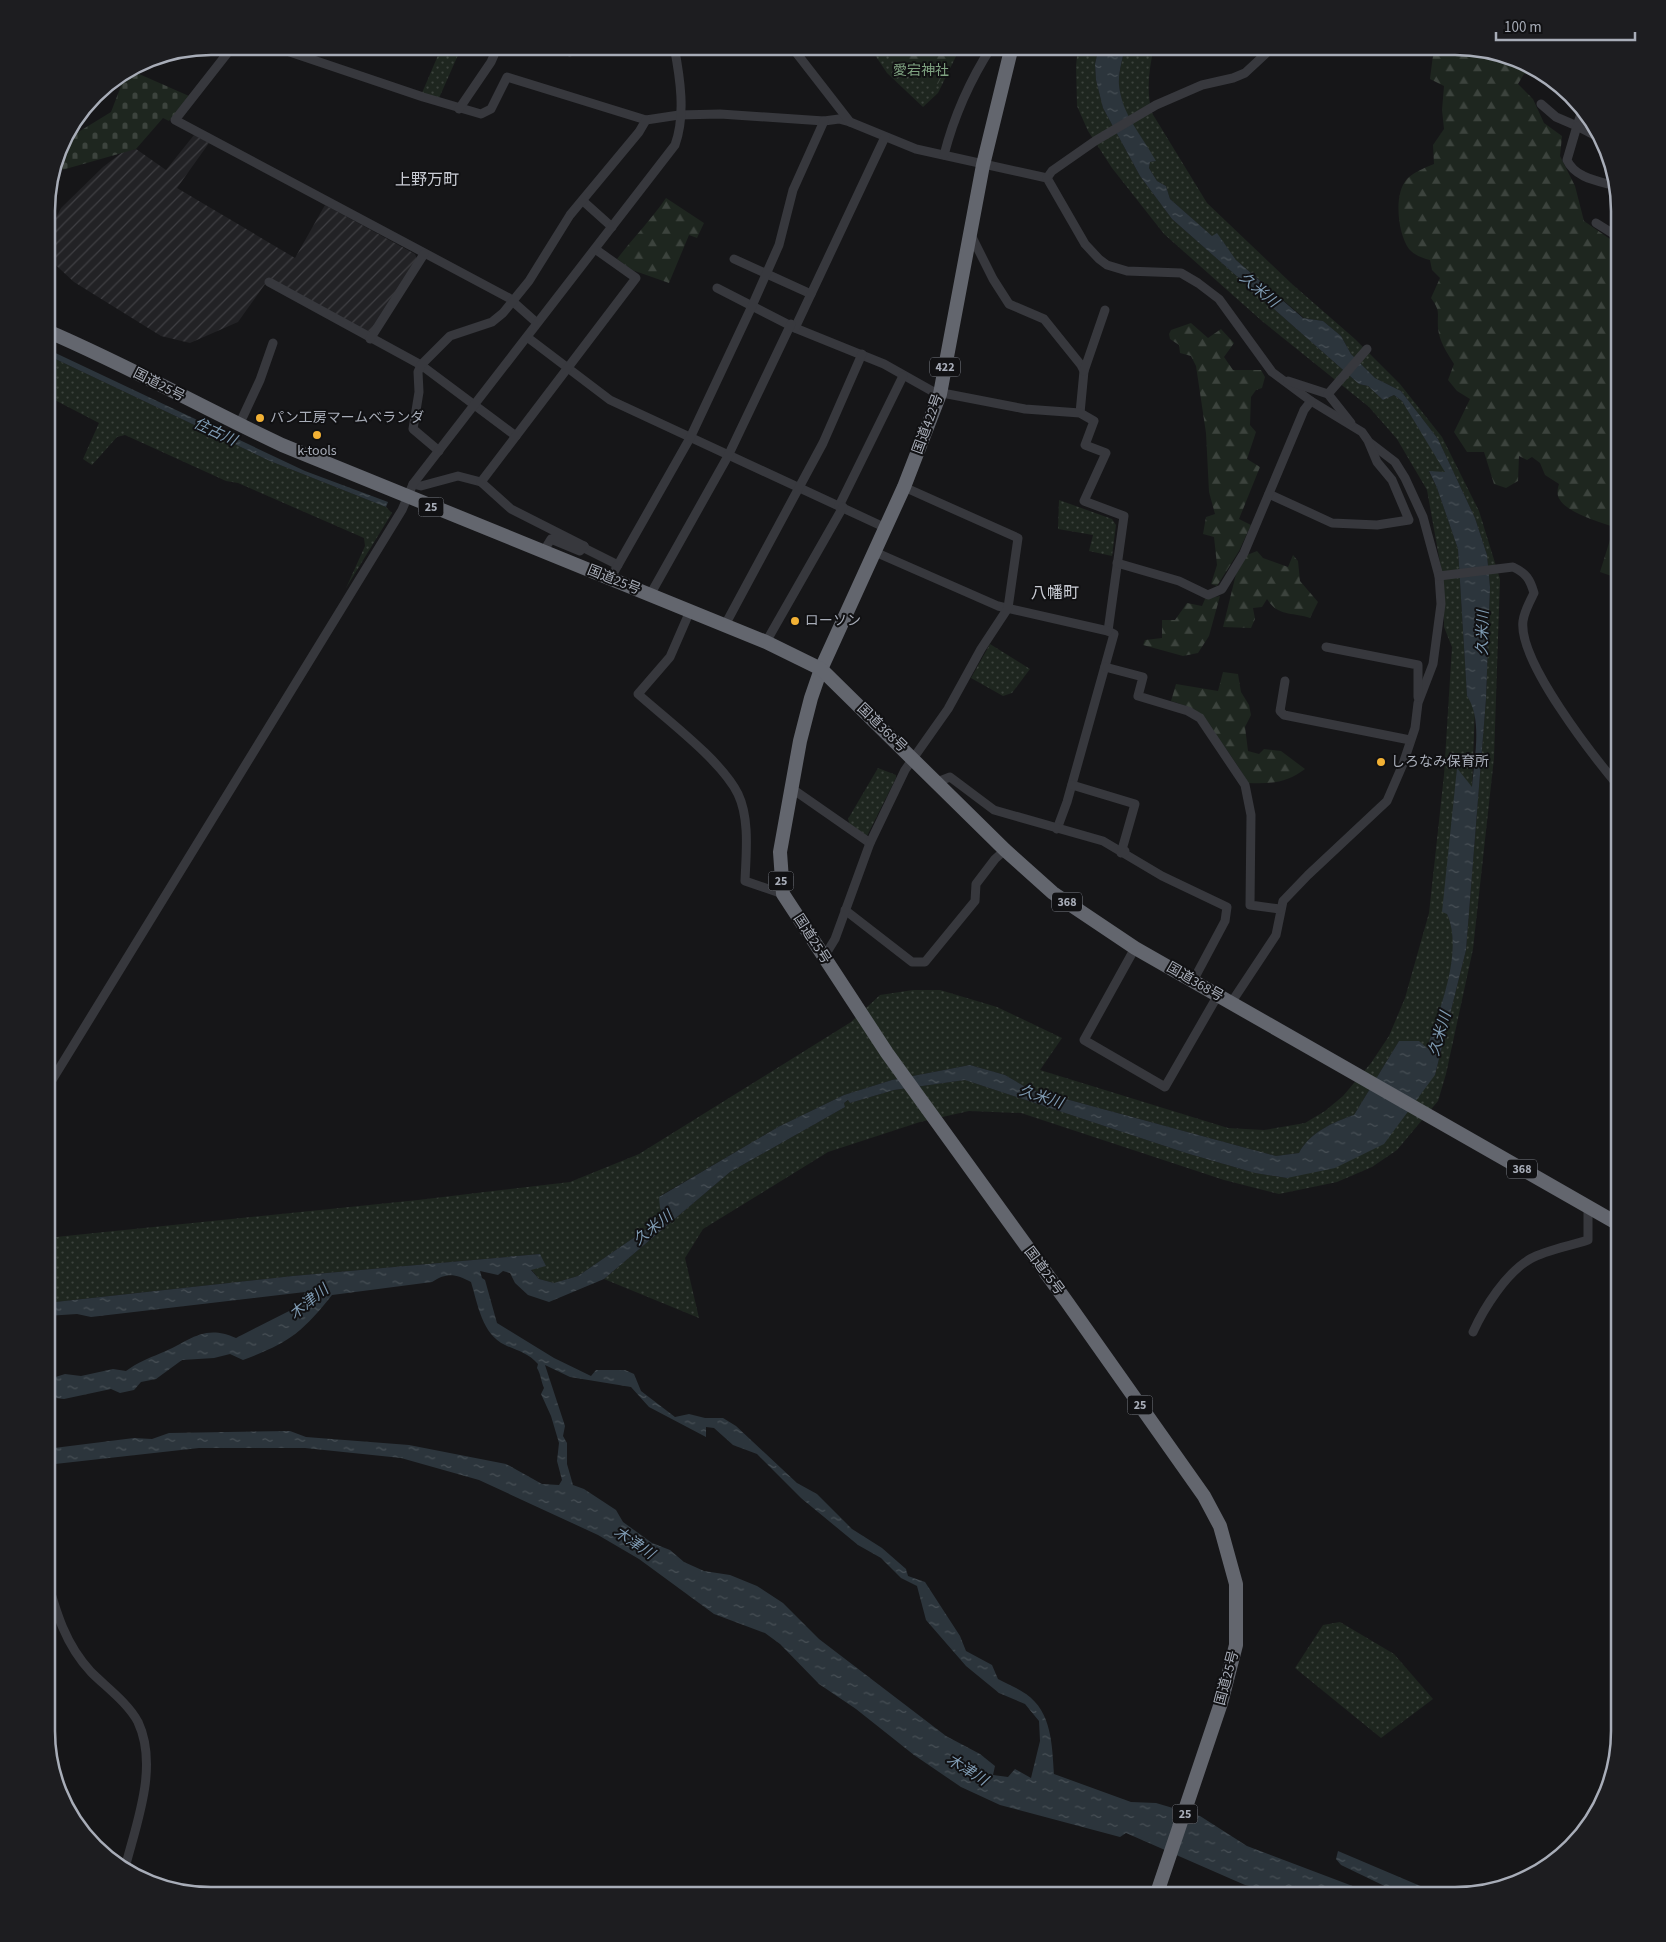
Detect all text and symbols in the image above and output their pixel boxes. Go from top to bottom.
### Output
scale bar [1496,10,1635,42]
text: 100 m [1504,17,1542,38]
park label: 愛宕神社 [893,61,949,81]
district label: 上野万町 [395,169,459,191]
water label: 久米川 [1235,267,1285,314]
road number: 422 [930,358,960,377]
street label: 国道25号 [130,363,188,407]
street label: 国道422号 [908,391,948,457]
place label: パン工房マームベランダ [270,408,424,428]
marker: パン工房マームベランダ [254,412,266,424]
water label: 住古川 [190,413,242,452]
marker: k-tools [311,429,323,441]
place label: k-tools [297,441,337,461]
road number: 25 [418,498,444,516]
street label: 国道25号 [584,560,644,600]
district label: 八幡町 [1031,582,1079,604]
water label: 久米川 [1472,608,1494,656]
place label: ローソン [805,611,861,631]
marker: ローソン [789,615,801,627]
street label: 国道368号 [852,699,912,757]
place label: しろなみ保育所 [1391,752,1489,772]
marker: しろなみ保育所 [1375,756,1387,768]
road number: 25 [768,871,794,890]
road number: 368 [1052,892,1082,912]
street label: 国道25号 [788,910,836,968]
street label: 国道368号 [1163,958,1227,1006]
water label: 久米川 [1424,1008,1457,1059]
water label: 久米川 [1016,1080,1068,1115]
road number: 368 [1507,1160,1537,1178]
water label: 久米川 [629,1205,679,1250]
street label: 国道25号 [1019,1243,1069,1299]
water label: 木津川 [285,1278,335,1324]
road number: 25 [1128,1396,1152,1414]
water label: 木津川 [609,1522,660,1565]
street label: 国道25号 [1210,1648,1244,1708]
water label: 木津川 [942,1749,993,1792]
road number: 25 [1172,1805,1198,1824]

